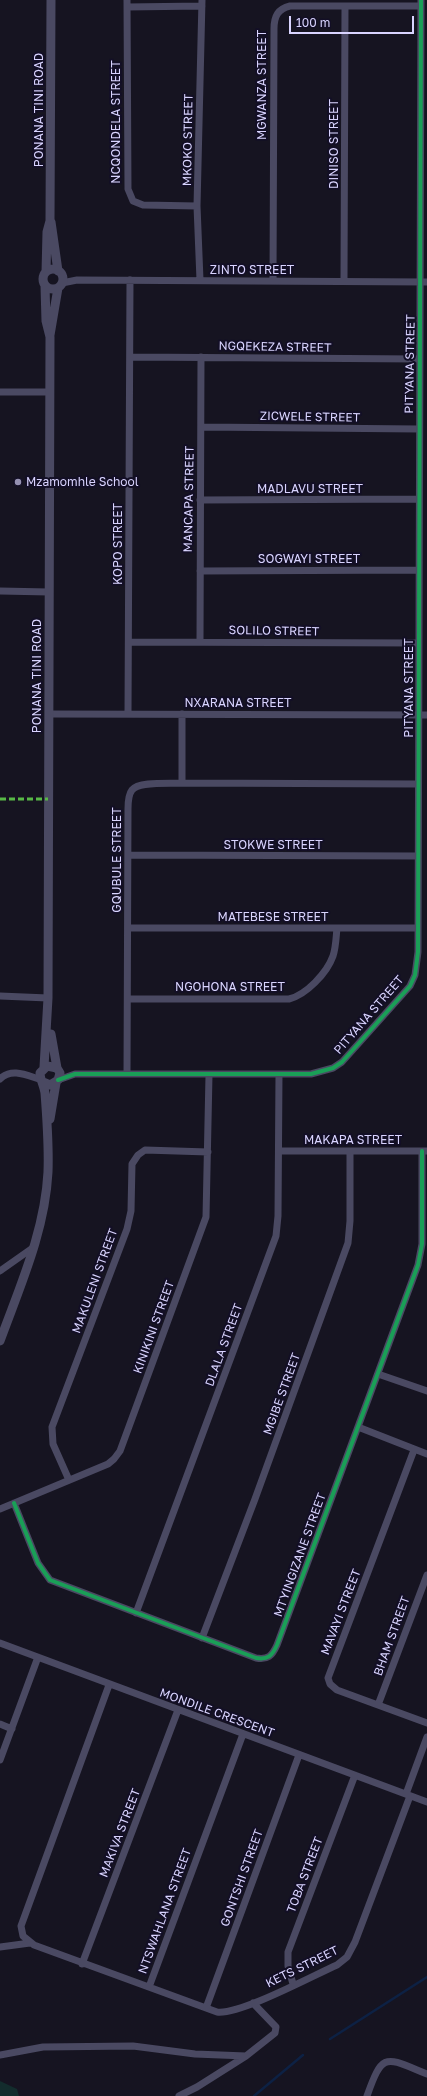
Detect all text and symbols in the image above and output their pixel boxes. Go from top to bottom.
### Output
scale bar [291,8,416,34]
text: 100 m [296,15,330,30]
street label: MGWANZA STREET [255,30,269,140]
street label: PONANA TINI ROAD [32,53,46,167]
street label: NCQONDELA STREET [109,60,123,184]
street label: MKOKO STREET [180,94,196,186]
street label: DINISO STREET [327,99,341,189]
street label: ZINTO STREET [210,263,294,277]
street label: PITYANA STREET [402,314,418,414]
street label: NGQEKEZA STREET [218,339,332,355]
street label: ZICWELE STREET [260,409,360,425]
street label: MANCAPA STREET [181,446,197,552]
place label: Mzamomhle School [26,475,139,489]
marker: Mzamomhle School [13,477,23,487]
street label: MADLAVU STREET [257,482,363,496]
street label: KOPO STREET [111,503,125,585]
street label: SOGWAYI STREET [258,552,360,566]
street label: PONANA TINI ROAD [30,619,44,733]
street label: SOLILO STREET [228,623,320,639]
street label: PITYANA STREET [402,638,416,738]
street label: NXARANA STREET [184,696,292,710]
street label: GQUBULE STREET [110,807,124,913]
street label: STOKWE STREET [223,838,323,852]
street label: MATEBESE STREET [218,910,328,924]
street label: PITYANA STREET [331,973,407,1057]
street label: NGOHONA STREET [175,980,285,994]
street label: MAKAPA STREET [304,1133,402,1147]
street label: MAKULENI STREET [69,1226,121,1336]
street label: KINIKINI STREET [130,1278,178,1376]
street label: DLALA STREET [202,1302,246,1388]
street label: MGIBE STREET [260,1351,304,1437]
street label: MTYINGIZANE STREET [271,1491,329,1619]
street label: MAVAYI STREET [318,1567,364,1657]
street label: BHAM STREET [371,1594,413,1678]
street label: MONDILE CRESCENT [158,1686,276,1740]
street label: MAKIVA STREET [96,1787,144,1879]
street label: GONTSHI STREET [218,1827,266,1929]
street label: TOBA STREET [284,1835,326,1915]
street label: NTSWAHLANA STREET [136,1846,194,1976]
street label: KETS STREET [263,1943,341,1991]

